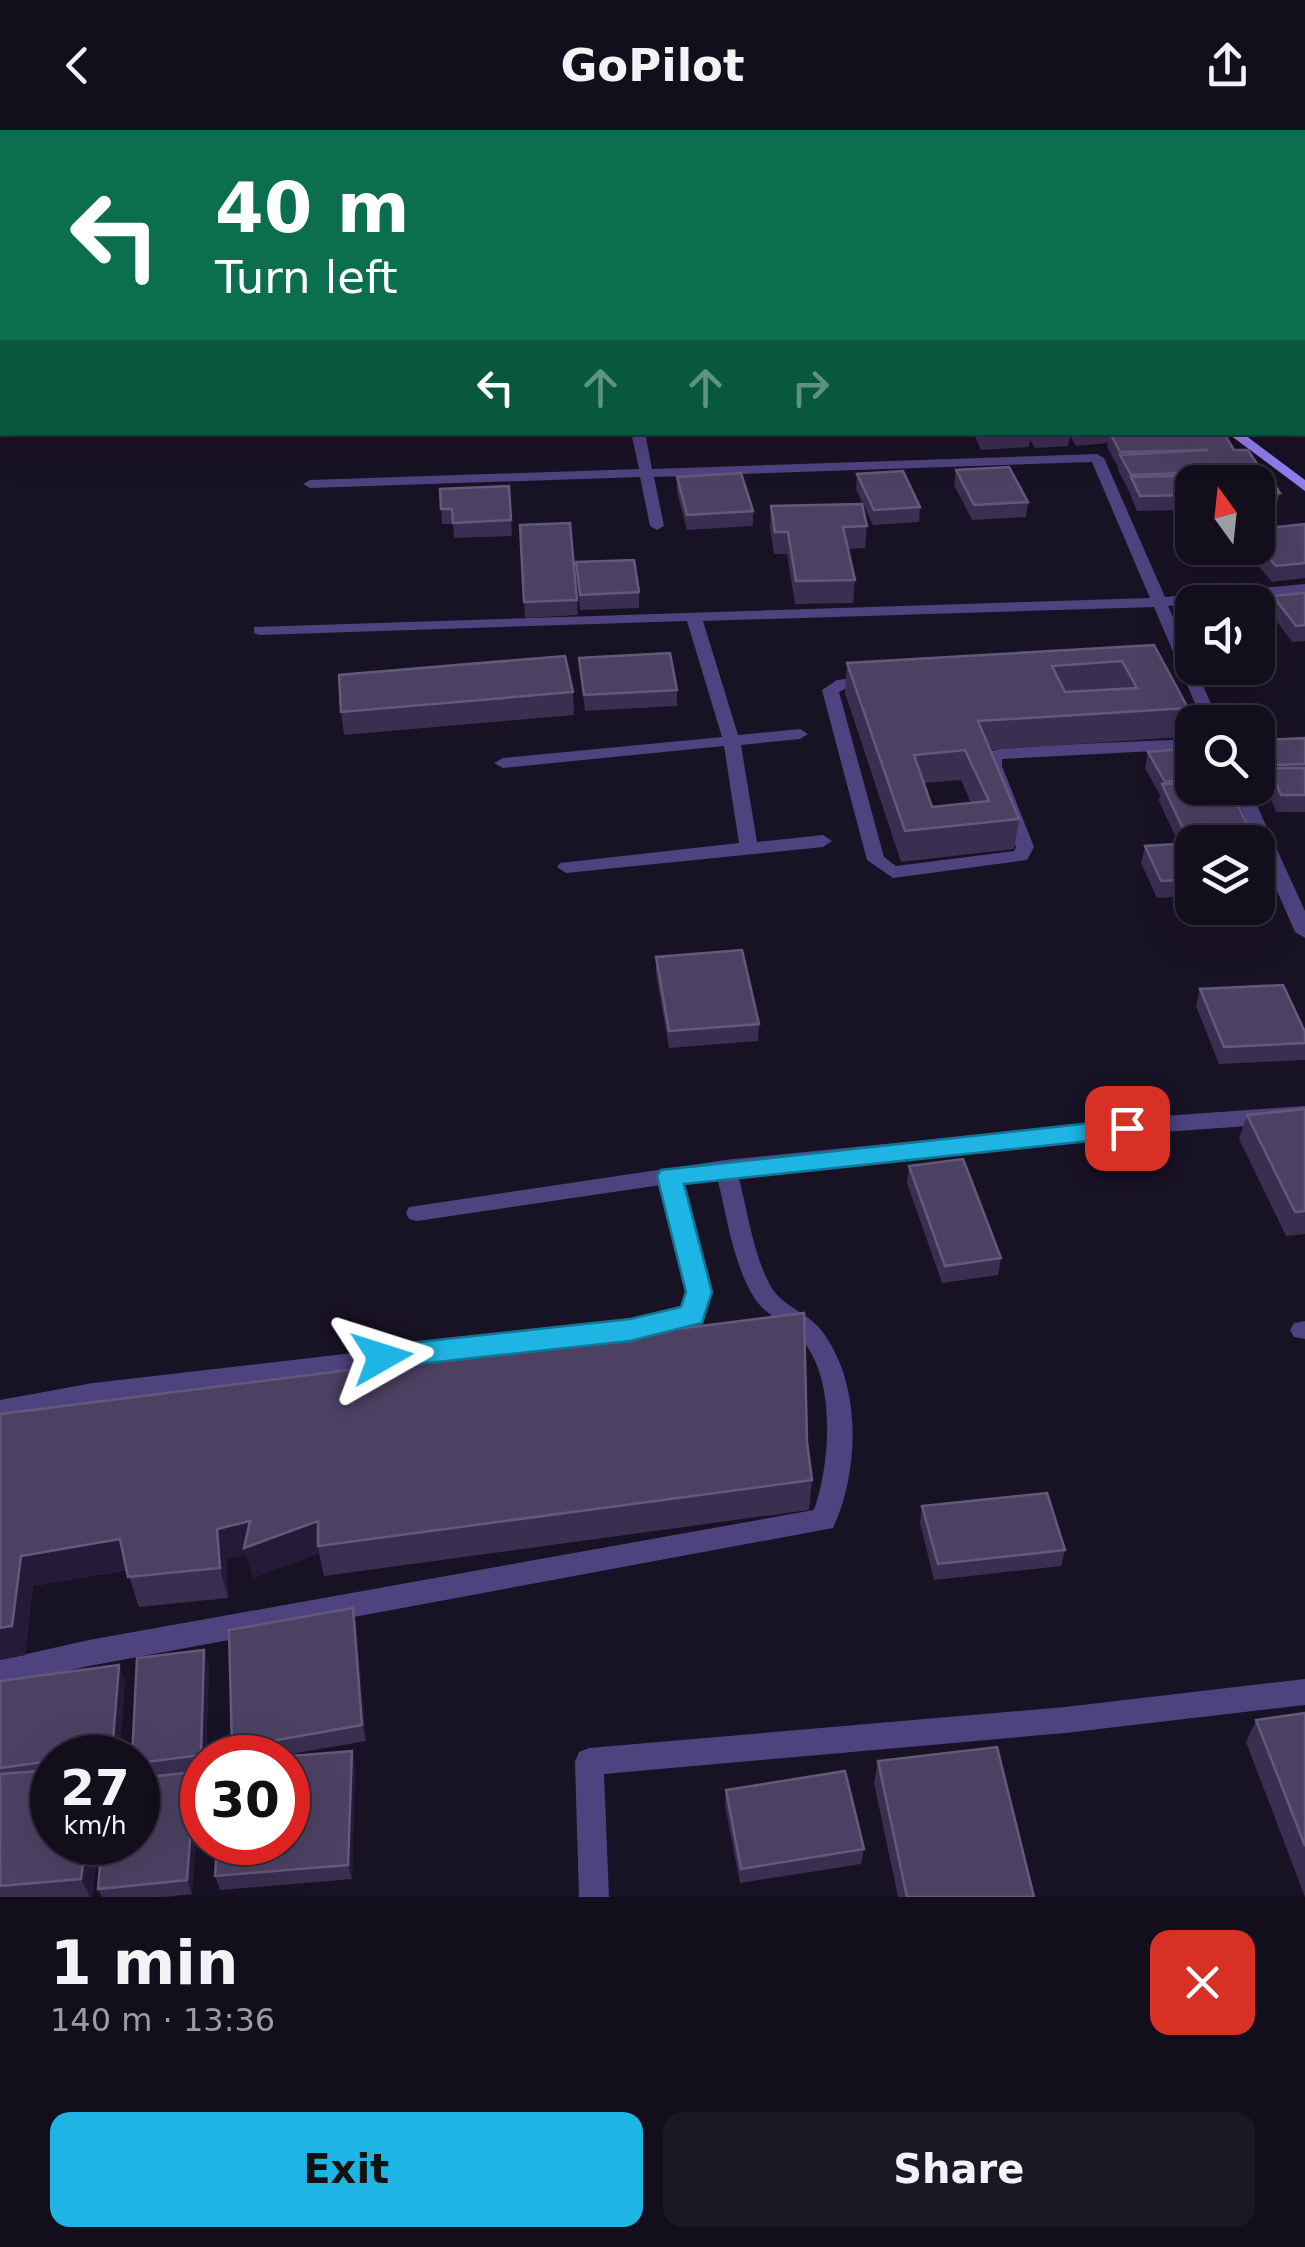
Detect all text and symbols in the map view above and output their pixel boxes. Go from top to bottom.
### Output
icon: back [50,38,105,93]
icon: share [1200,38,1255,93]
text: GoPilot [560,39,745,92]
text: 40 m [215,167,410,249]
icon: left [50,170,180,300]
text: Turn left [215,251,398,304]
icon: left [468,360,523,415]
icon: ahead [573,360,628,415]
icon: ahead [678,360,733,415]
icon: right [783,360,838,415]
north arrow [1175,465,1275,565]
map controls [1175,465,1275,925]
button: sound [1175,585,1275,685]
button: search [1175,705,1275,805]
button: layers [1175,825,1275,925]
pin [1085,1086,1170,1171]
icon: arrive [1100,1101,1155,1156]
position arrow [330,1305,434,1409]
speed limit sign: 30 [180,1735,310,1865]
text: 27 [60,1759,130,1817]
text: km/h [63,1811,127,1840]
text: 1 min [50,1928,238,1998]
button: close [1150,1930,1255,2035]
text: 140 m · 13:36 [50,2001,275,2039]
button: Exit [50,2112,643,2227]
button: Share [663,2112,1255,2227]

